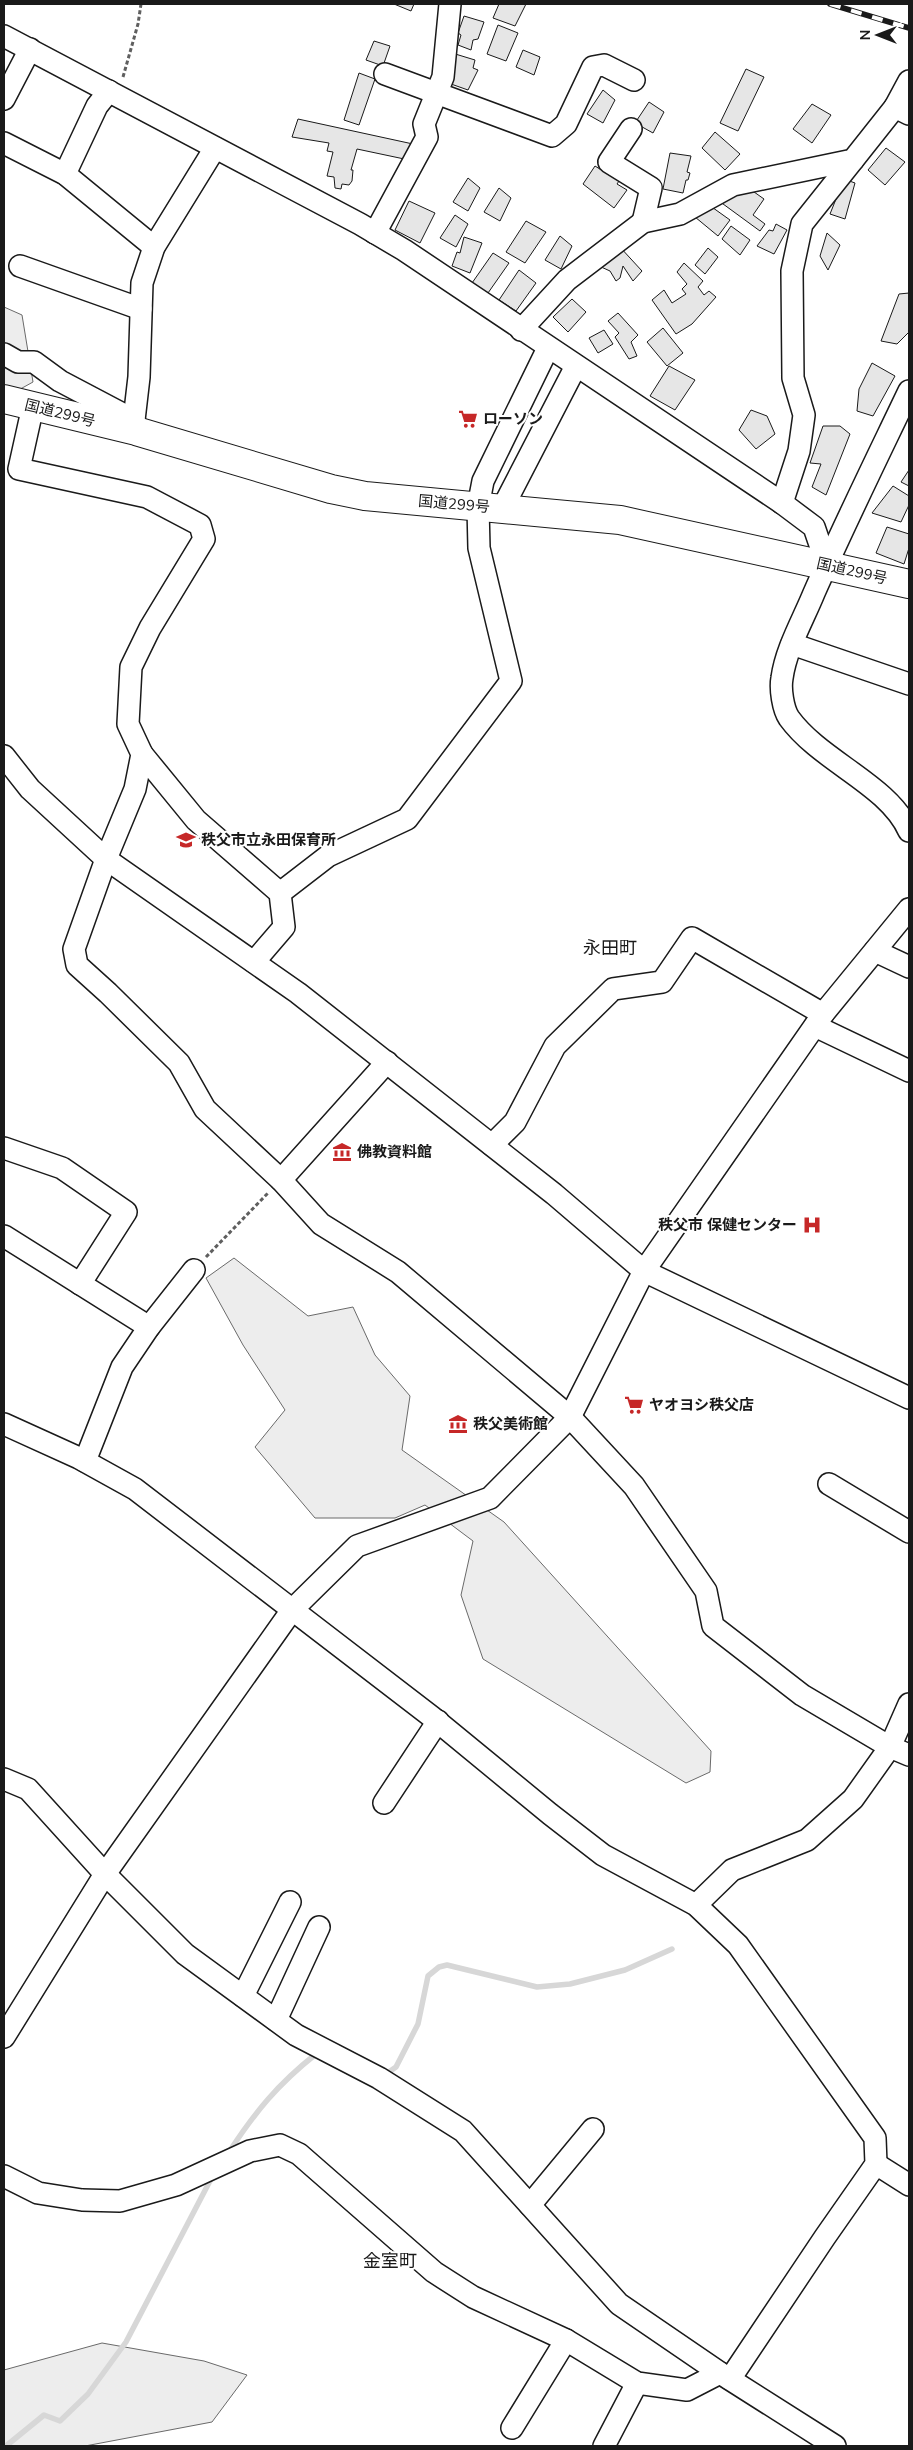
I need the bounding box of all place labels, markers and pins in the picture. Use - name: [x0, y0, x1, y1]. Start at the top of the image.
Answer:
- supermarket icon: ローソン: [457, 408, 479, 430]
- place label: ローソン: [483, 409, 543, 429]
- school or university icon: 秩父市立永田保育所: [175, 829, 197, 851]
- place label: 秩父市立永田保育所: [201, 830, 336, 850]
- museum icon: 佛教資料館: [331, 1141, 353, 1163]
- place label: 佛教資料館: [357, 1142, 432, 1162]
- hospital icon: 秩父市 保健センター: [801, 1214, 823, 1236]
- place label: 秩父市 保健センター: [658, 1215, 797, 1235]
- supermarket icon: ヤオヨシ秩父店: [623, 1394, 645, 1416]
- place label: ヤオヨシ秩父店: [649, 1395, 754, 1415]
- museum icon: 秩父美術館: [447, 1413, 469, 1435]
- place label: 秩父美術館: [473, 1414, 548, 1434]

